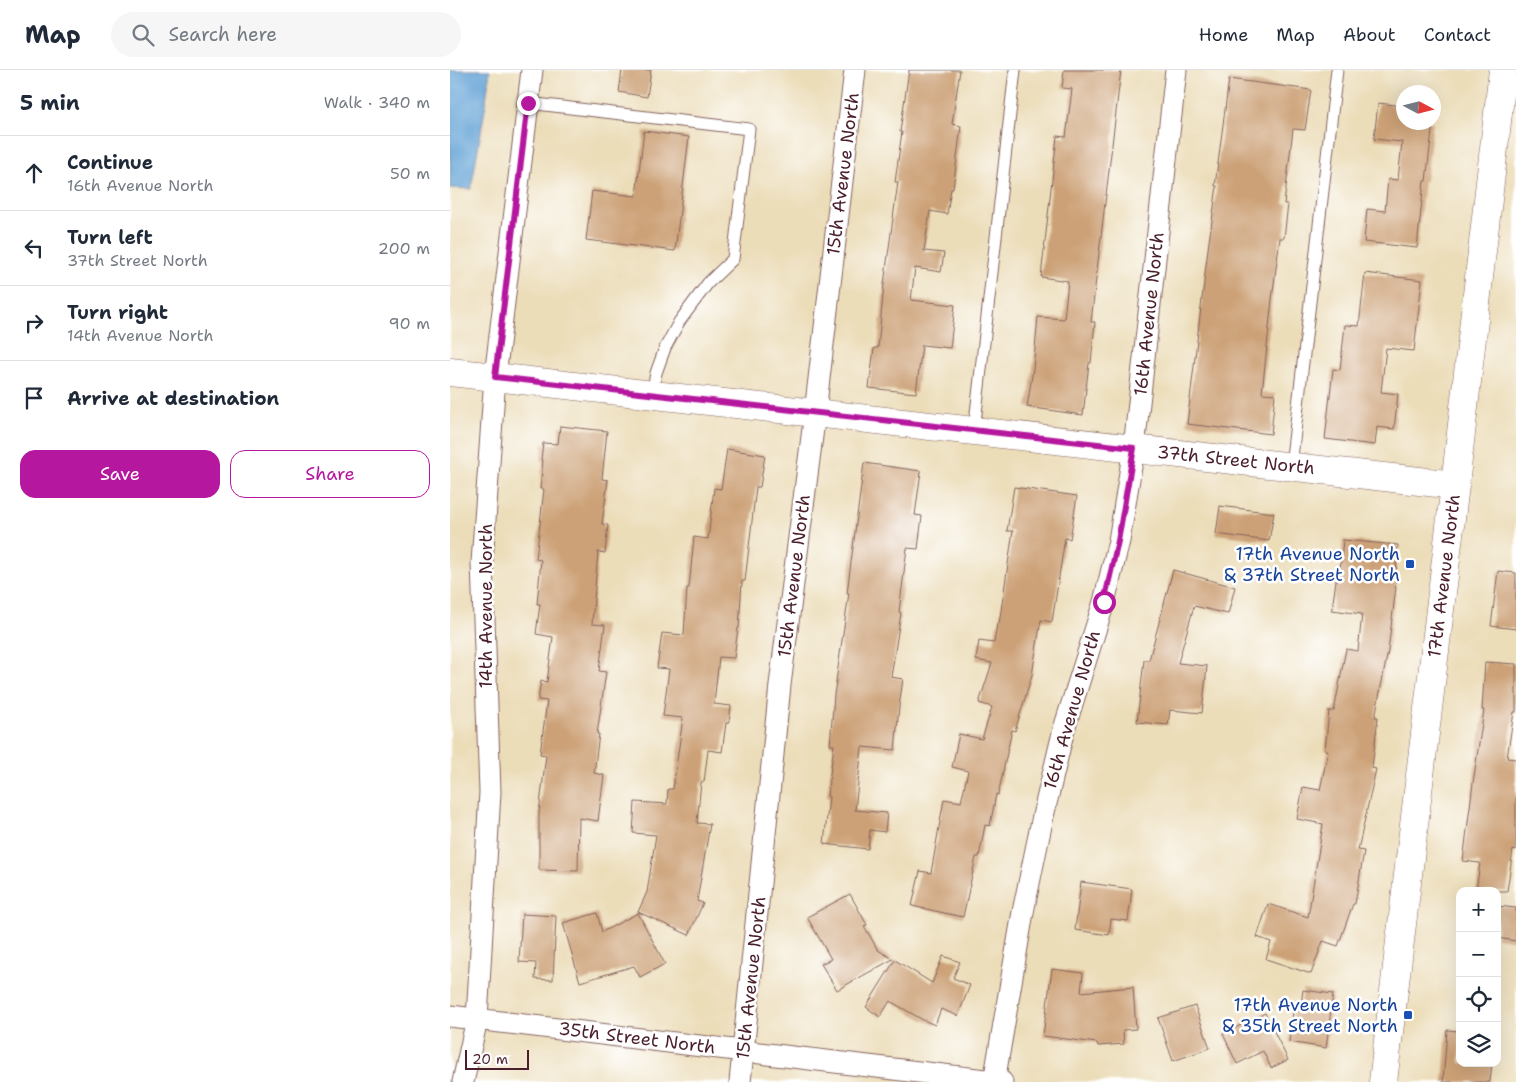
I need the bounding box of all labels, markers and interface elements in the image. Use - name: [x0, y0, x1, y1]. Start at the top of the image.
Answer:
- search box: [111, 12, 461, 57]
- text: Map: [25, 19, 81, 51]
- icon: search: [129, 21, 157, 49]
- text: Search here: [169, 22, 277, 47]
- text: Home: [1199, 23, 1248, 47]
- text: Map: [1276, 23, 1315, 47]
- text: About: [1343, 23, 1396, 47]
- text: Contact: [1424, 23, 1491, 47]
- north arrow: [1396, 85, 1441, 130]
- text: 5 min: [20, 89, 80, 117]
- street label: 15th Avenue North: [821, 91, 865, 257]
- text: Walk · 340 m: [324, 92, 430, 113]
- route end: [517, 92, 540, 115]
- text: Continue: [67, 150, 153, 175]
- icon: ahead: [20, 159, 48, 187]
- text: 50 m: [390, 163, 430, 184]
- text: 16th Avenue North: [67, 175, 213, 196]
- text: Turn left: [67, 225, 153, 250]
- street label: 16th Avenue North: [1128, 231, 1170, 397]
- icon: left: [20, 234, 48, 262]
- text: 200 m: [378, 238, 430, 259]
- text: 37th Street North: [67, 250, 208, 271]
- text: Turn right: [67, 300, 168, 325]
- icon: right: [20, 309, 48, 337]
- text: 90 m: [389, 313, 430, 334]
- text: 14th Avenue North: [67, 325, 213, 346]
- icon: arrive: [20, 384, 48, 412]
- text: Arrive at destination: [67, 386, 279, 411]
- street label: 37th Street North: [1156, 440, 1316, 480]
- button: Save: [20, 450, 220, 498]
- button: Share: [230, 450, 430, 498]
- street label: 15th Avenue North: [772, 493, 816, 659]
- street label: 17th Avenue North: [1422, 493, 1466, 659]
- street label: 14th Avenue North: [474, 524, 498, 688]
- place label: 17th Avenue North & 37th Street North: [1224, 542, 1400, 587]
- marker: 17th Avenue North & 37th Street North: [1404, 558, 1416, 570]
- route start: [1093, 591, 1116, 614]
- street label: 16th Avenue North: [1038, 628, 1106, 792]
- map controls: [1456, 887, 1501, 1067]
- button: +: [1456, 887, 1501, 932]
- street label: 15th Avenue North: [731, 895, 771, 1061]
- button: −: [1456, 932, 1501, 977]
- button: locate: [1456, 977, 1501, 1022]
- place label: 17th Avenue North & 35th Street North: [1223, 993, 1398, 1038]
- marker: 17th Avenue North & 35th Street North: [1402, 1009, 1414, 1021]
- street label: 35th Street North: [557, 1016, 717, 1060]
- button: layers: [1456, 1022, 1501, 1067]
- scale bar: [465, 1047, 529, 1070]
- text: 20 m: [472, 1050, 508, 1068]

